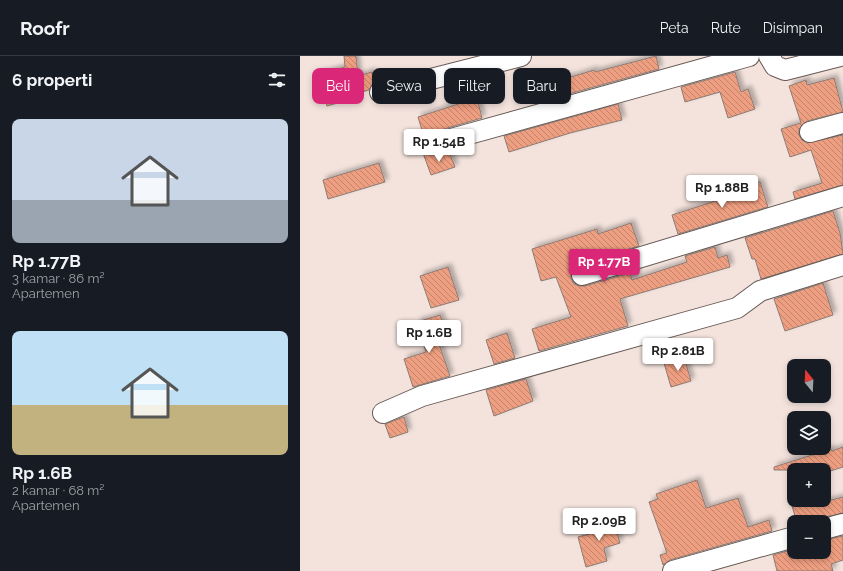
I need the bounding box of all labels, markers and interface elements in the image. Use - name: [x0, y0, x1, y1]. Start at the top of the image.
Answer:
- text: Roofr: [20, 17, 70, 39]
- text: Peta: [660, 20, 689, 36]
- text: Rute: [711, 20, 741, 36]
- text: Disimpan: [763, 20, 823, 36]
- chip: Beli: [312, 68, 364, 104]
- chip: Sewa: [372, 68, 436, 104]
- chip: Filter: [444, 68, 505, 104]
- chip: Baru: [513, 68, 571, 104]
- icon: filters: [266, 69, 288, 91]
- text: 6 properti: [12, 70, 92, 90]
- pin: Rp 1.54B: [398, 129, 480, 163]
- text: Rp 1.54B: [413, 134, 465, 149]
- icon: home: [114, 145, 186, 217]
- pin: Rp 1.88B: [681, 175, 763, 209]
- text: Rp 1.88B: [695, 180, 749, 195]
- pin: Rp 1.77B: [563, 249, 645, 283]
- text: Rp 1.77B: [12, 251, 81, 271]
- text: Rp 1.77B: [578, 254, 630, 269]
- text: 3 kamar · 86 m²: [12, 271, 104, 286]
- text: Apartemen: [12, 286, 80, 301]
- pin: Rp 1.6B: [392, 320, 466, 354]
- text: Rp 1.6B: [406, 325, 452, 340]
- pin: Rp 2.81B: [637, 338, 719, 372]
- text: Rp 2.81B: [651, 343, 705, 358]
- icon: home: [114, 357, 186, 429]
- north arrow: [787, 359, 831, 403]
- map controls: [787, 359, 831, 559]
- button: layers: [787, 411, 831, 455]
- text: Rp 1.6B: [12, 463, 72, 483]
- button: +: [787, 463, 831, 507]
- text: 2 kamar · 68 m²: [12, 483, 104, 498]
- text: Apartemen: [12, 498, 80, 513]
- pin: Rp 2.09B: [558, 508, 640, 542]
- text: Rp 2.09B: [572, 513, 626, 528]
- button: −: [787, 515, 831, 559]

